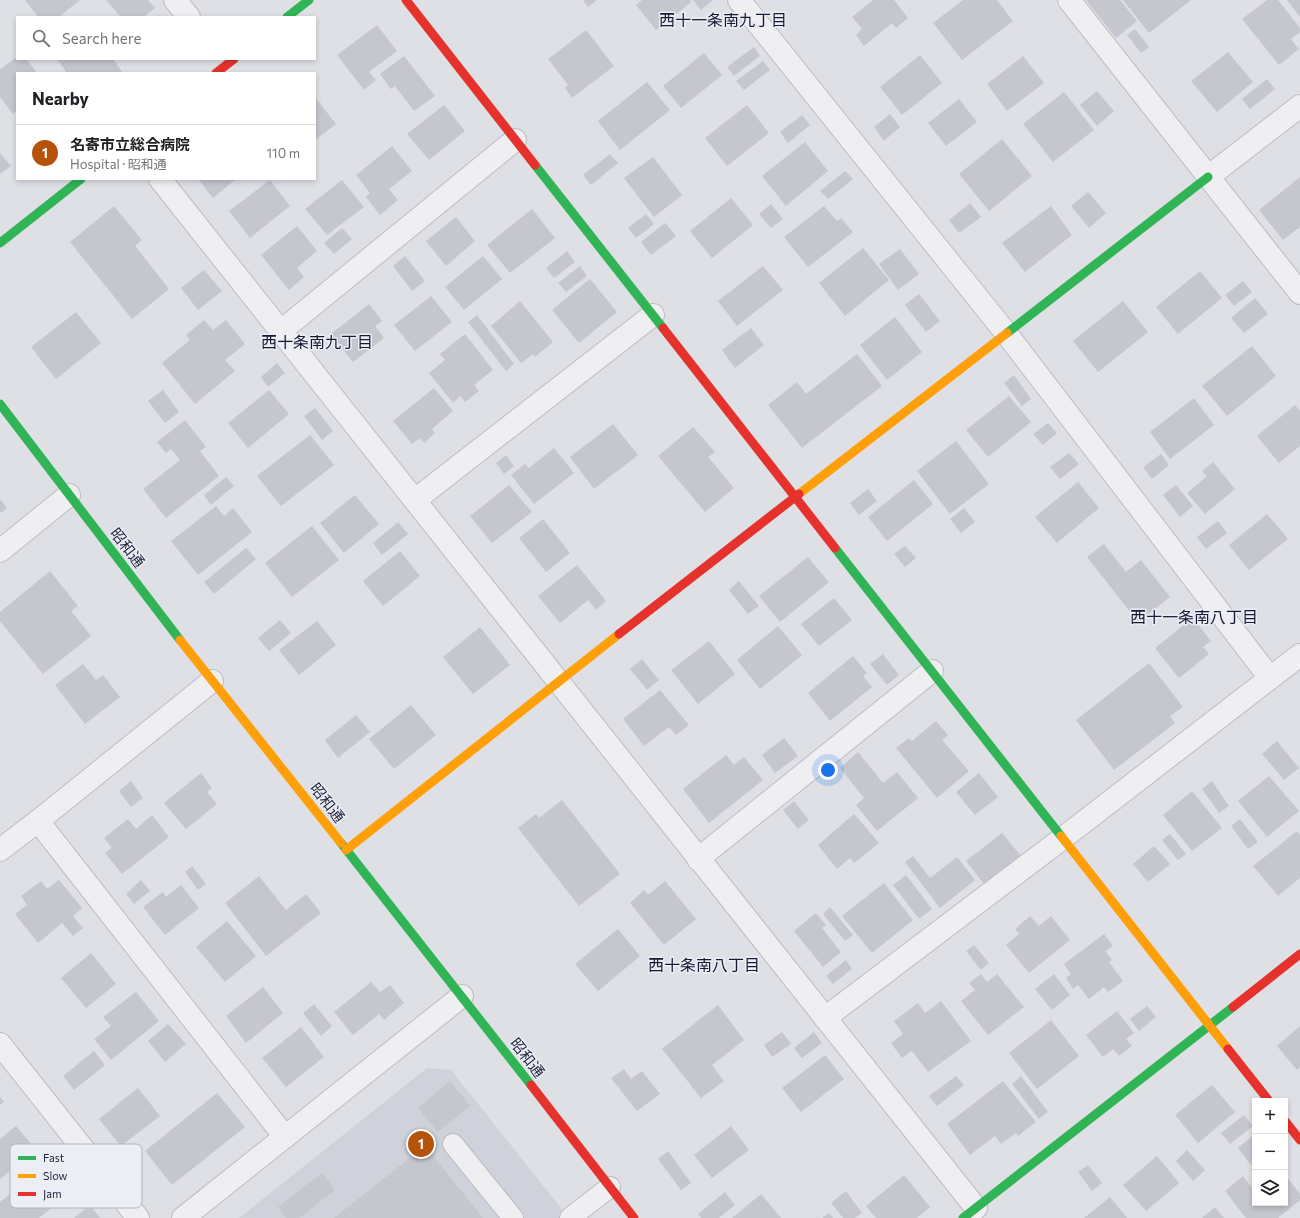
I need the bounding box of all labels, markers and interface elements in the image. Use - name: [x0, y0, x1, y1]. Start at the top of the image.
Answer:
- district label: 西十一条南九丁目: [659, 10, 787, 29]
- search box: [16, 16, 316, 60]
- icon: search: [30, 27, 52, 49]
- text: Search here: [62, 29, 141, 47]
- text: Nearby: [32, 88, 89, 109]
- text: 名寄市立総合病院: [70, 135, 190, 153]
- text: 1: [42, 145, 48, 161]
- text: 110 m: [267, 145, 300, 161]
- text: Hospital · 昭和通: [70, 156, 167, 172]
- district label: 西十条南九丁目: [261, 332, 373, 351]
- street label: 昭和通: [107, 524, 149, 571]
- district label: 西十一条南八丁目: [1130, 607, 1258, 626]
- your location: [818, 760, 838, 780]
- street label: 昭和通: [307, 779, 349, 826]
- district label: 西十条南八丁目: [648, 955, 760, 974]
- street label: 昭和通: [507, 1034, 549, 1081]
- map controls: [1252, 1098, 1288, 1206]
- button: +: [1252, 1098, 1288, 1134]
- pin: 1: [408, 1129, 434, 1159]
- button: −: [1252, 1134, 1288, 1170]
- legend: [10, 1144, 142, 1208]
- text: Fast: [43, 1151, 65, 1164]
- text: Slow: [43, 1169, 68, 1182]
- button: layers: [1252, 1170, 1288, 1206]
- text: Jam: [43, 1187, 62, 1201]

